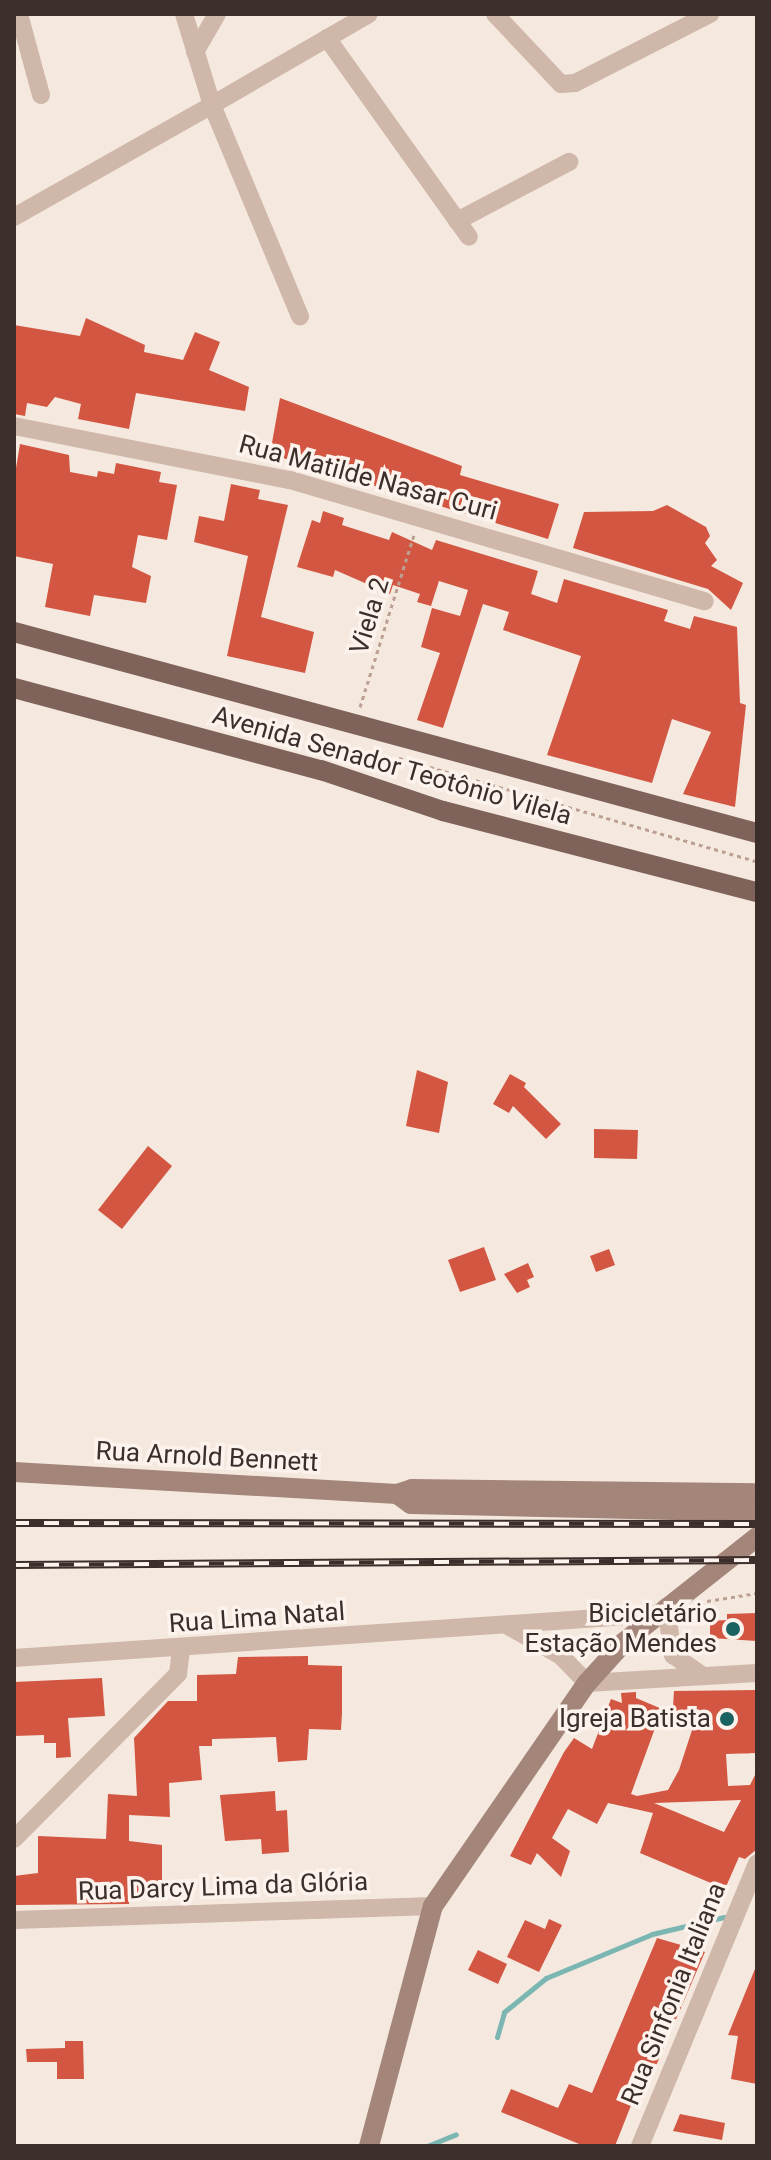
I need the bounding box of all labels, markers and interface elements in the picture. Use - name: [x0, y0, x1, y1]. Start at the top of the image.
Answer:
- street label: Rua Matilde Nasar Curi: [236, 429, 500, 527]
- street label: Viela 2: [344, 574, 396, 658]
- street label: Avenida Senador Teotônio Vilela: [209, 700, 575, 832]
- street label: Rua Arnold Bennett: [95, 1436, 319, 1478]
- street label: Rua Lima Natal: [168, 1596, 346, 1640]
- place label: Bicicletário Estação Mendes: [524, 1598, 717, 1660]
- marker: Bicicletário Estação Mendes: [724, 1620, 742, 1638]
- place label: Igreja Batista: [559, 1703, 711, 1735]
- marker: Igreja Batista: [718, 1710, 736, 1728]
- street label: Rua Darcy Lima da Glória: [77, 1866, 369, 1908]
- street label: Rua Sinfonia Italiana: [615, 1878, 733, 2110]

